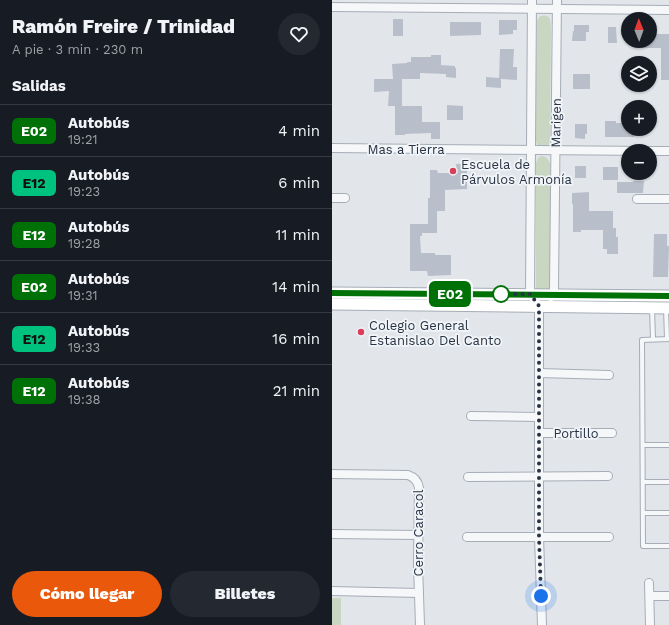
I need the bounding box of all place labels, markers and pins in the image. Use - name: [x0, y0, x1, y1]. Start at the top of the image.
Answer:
- place label: Escuela de Párvulos Armonía: [461, 157, 572, 187]
- marker: Escuela de Párvulos Armonía: [448, 166, 458, 176]
- unlabelled marker: [492, 285, 510, 303]
- place label: Colegio General Estanislao Del Canto: [369, 318, 501, 348]
- marker: Colegio General Estanislao Del Canto: [356, 327, 366, 337]

